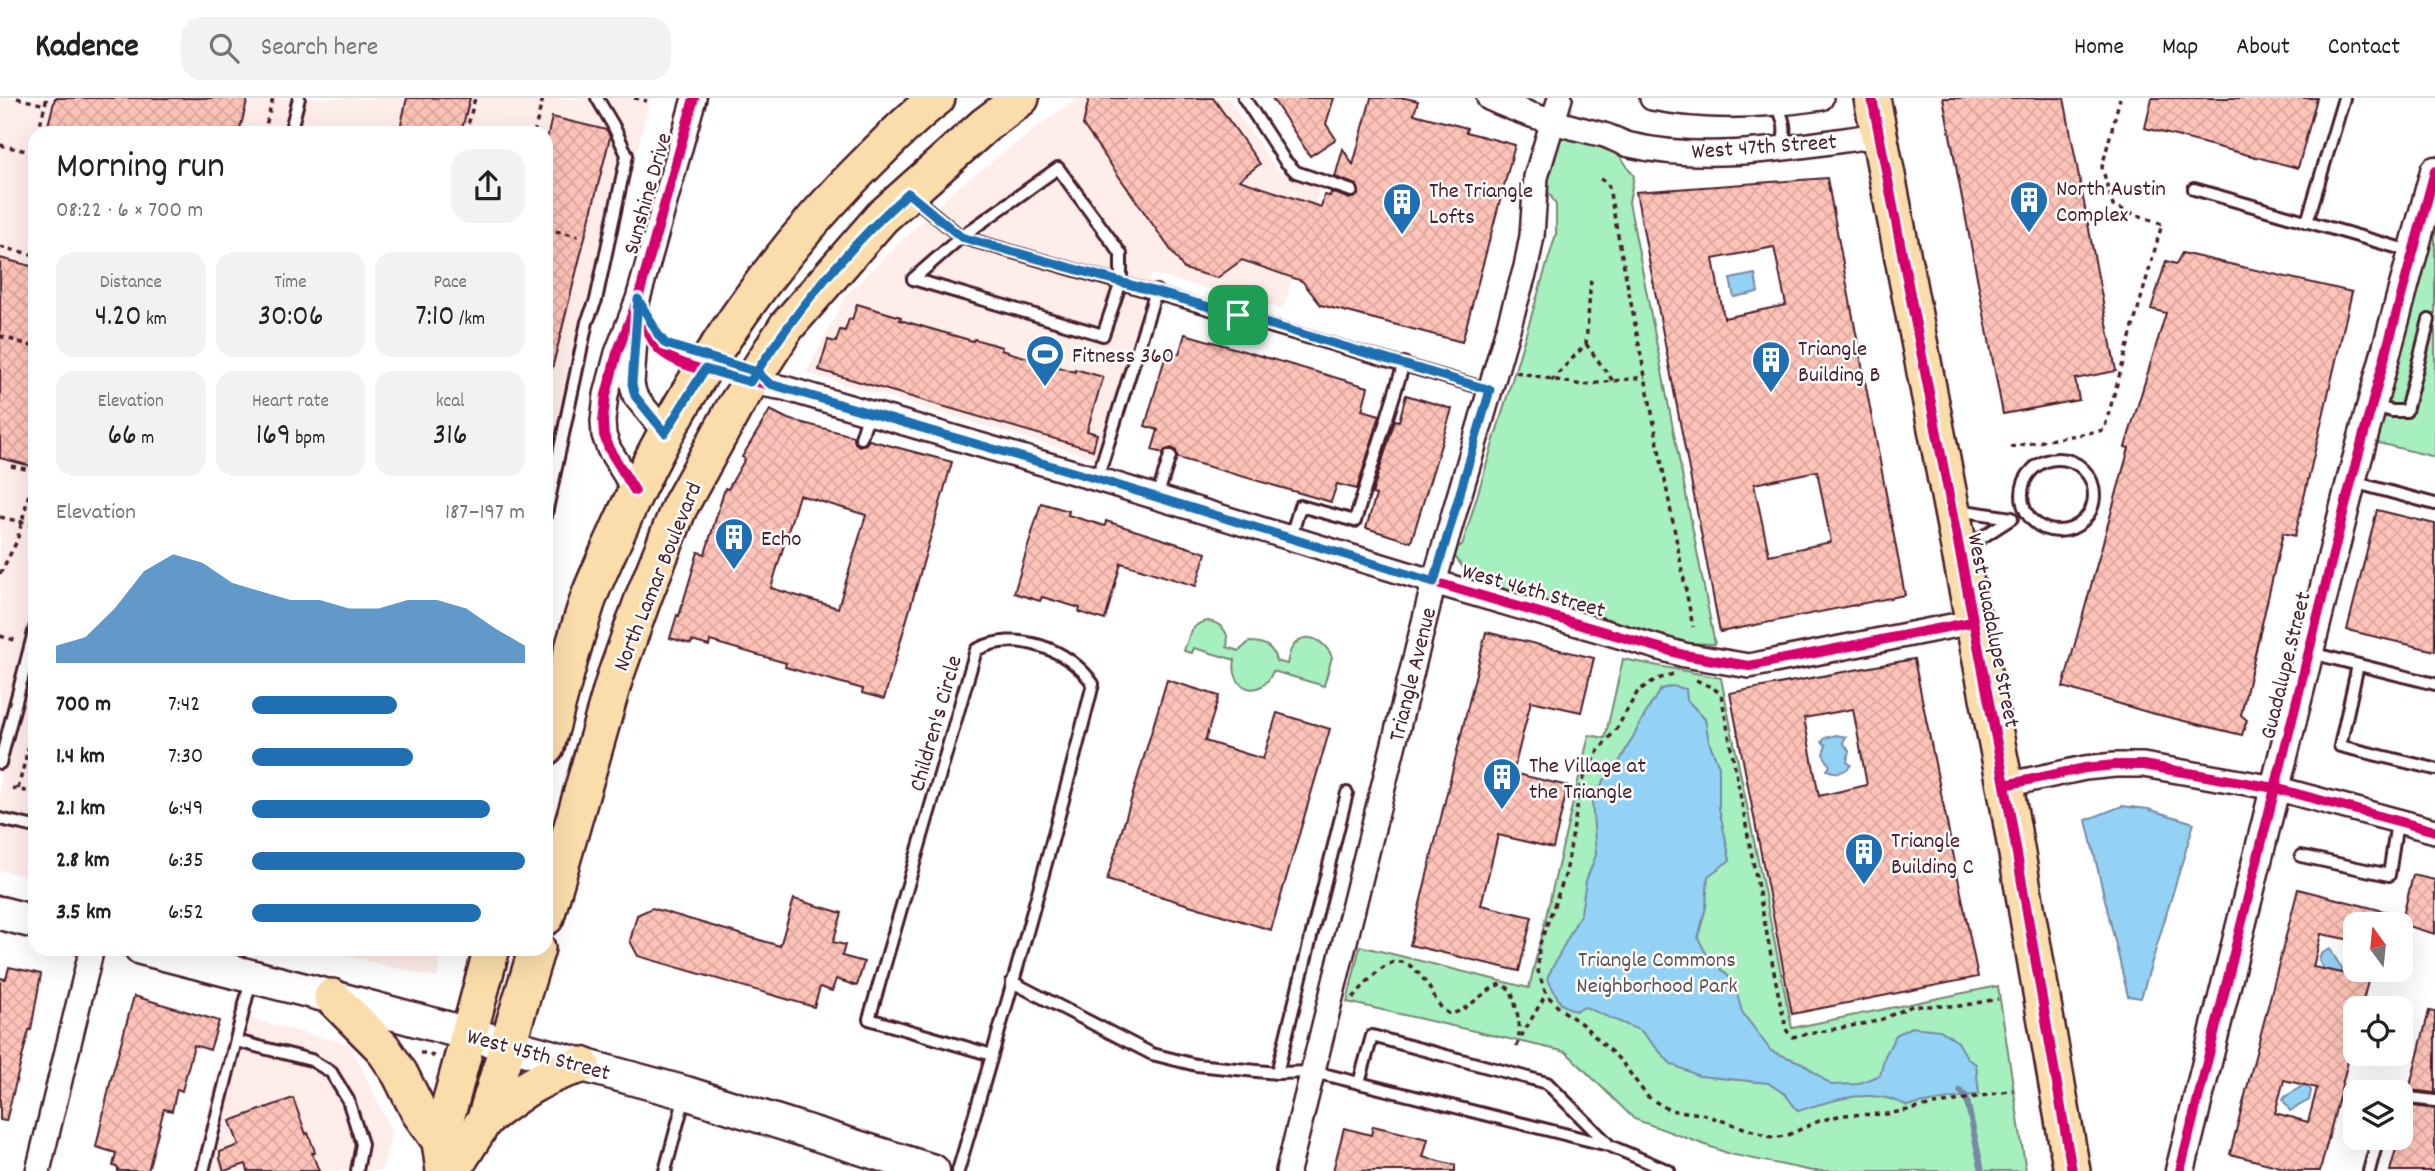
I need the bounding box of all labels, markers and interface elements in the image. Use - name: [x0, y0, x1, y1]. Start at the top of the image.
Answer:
- search box: [181, 17, 671, 80]
- text: Kadence: [35, 25, 139, 72]
- icon: search: [205, 29, 243, 67]
- text: Search here: [261, 30, 378, 67]
- text: Home: [2074, 31, 2124, 65]
- text: Map: [2162, 31, 2198, 65]
- text: About: [2236, 31, 2290, 65]
- text: Contact: [2328, 31, 2400, 65]
- street label: West 47th Street: [1691, 127, 1838, 170]
- street label: Sunshine Drive: [616, 129, 683, 259]
- text: Morning run: [56, 141, 225, 196]
- button: share: [451, 149, 525, 223]
- place label: North Austin Complex: [2056, 174, 2166, 233]
- place label: The Triangle Lofts: [1429, 176, 1533, 235]
- building icon: North Austin Complex: [2008, 179, 2050, 234]
- building icon: The Triangle Lofts: [1381, 181, 1423, 236]
- text: 08:22 · 6 × 700 m: [56, 195, 203, 228]
- text: Distance: [100, 270, 162, 297]
- text: Time: [274, 270, 307, 297]
- text: Pace: [433, 270, 467, 297]
- pin: [1208, 285, 1268, 345]
- icon: arrive: [1219, 296, 1257, 334]
- text: 4.20: [95, 297, 142, 340]
- text: 30:06: [258, 297, 323, 340]
- text: 7:10: [415, 297, 455, 340]
- text: km: [142, 307, 167, 334]
- text: /km: [455, 307, 485, 334]
- sports icon: Fitness 360: [1024, 333, 1066, 388]
- place label: Triangle Building B: [1798, 334, 1880, 393]
- building icon: Triangle Building B: [1750, 339, 1792, 394]
- place label: Fitness 360: [1072, 341, 1174, 374]
- text: Elevation: [98, 389, 164, 416]
- text: Heart rate: [252, 389, 329, 416]
- text: kcal: [436, 389, 465, 416]
- text: 66: [107, 416, 137, 459]
- text: 169: [256, 416, 291, 459]
- text: 316: [433, 416, 467, 459]
- text: m: [137, 426, 154, 453]
- text: bpm: [291, 426, 325, 453]
- street label: North Lamar Boulevard: [606, 478, 712, 677]
- text: Elevation: [56, 497, 136, 530]
- text: 187–197 m: [445, 497, 525, 530]
- building icon: Echo: [713, 516, 755, 571]
- place label: Echo: [761, 524, 801, 557]
- street label: West Guadalupe Street: [1956, 530, 2027, 731]
- street label: West 46th Street: [1457, 556, 1609, 629]
- street label: Guadalupe Street: [2253, 589, 2322, 743]
- street label: Triangle Avenue: [1382, 604, 1447, 745]
- street label: Children's Circle: [902, 652, 973, 796]
- text: 700 m: [56, 689, 111, 722]
- text: 7:42: [168, 689, 200, 722]
- text: 1.4 km: [56, 741, 105, 774]
- text: 7:30: [168, 741, 203, 774]
- place label: The Village at the Triangle: [1529, 751, 1646, 810]
- building icon: The Village at the Triangle: [1481, 756, 1523, 811]
- text: 2.1 km: [56, 793, 105, 826]
- text: 6:49: [168, 793, 203, 826]
- place label: Triangle Building C: [1891, 826, 1974, 885]
- building icon: Triangle Building C: [1843, 831, 1885, 886]
- text: 2.8 km: [56, 845, 110, 878]
- text: 6:35: [168, 845, 204, 878]
- text: 3.5 km: [56, 897, 111, 930]
- text: 6:52: [168, 897, 204, 930]
- north arrow: [2343, 912, 2413, 982]
- map controls: [2343, 912, 2413, 1150]
- park label: Triangle Commons Neighborhood Park: [1576, 945, 1738, 1004]
- button: locate: [2343, 996, 2413, 1066]
- street label: West 45th Street: [463, 1021, 613, 1091]
- button: layers: [2343, 1080, 2413, 1150]

